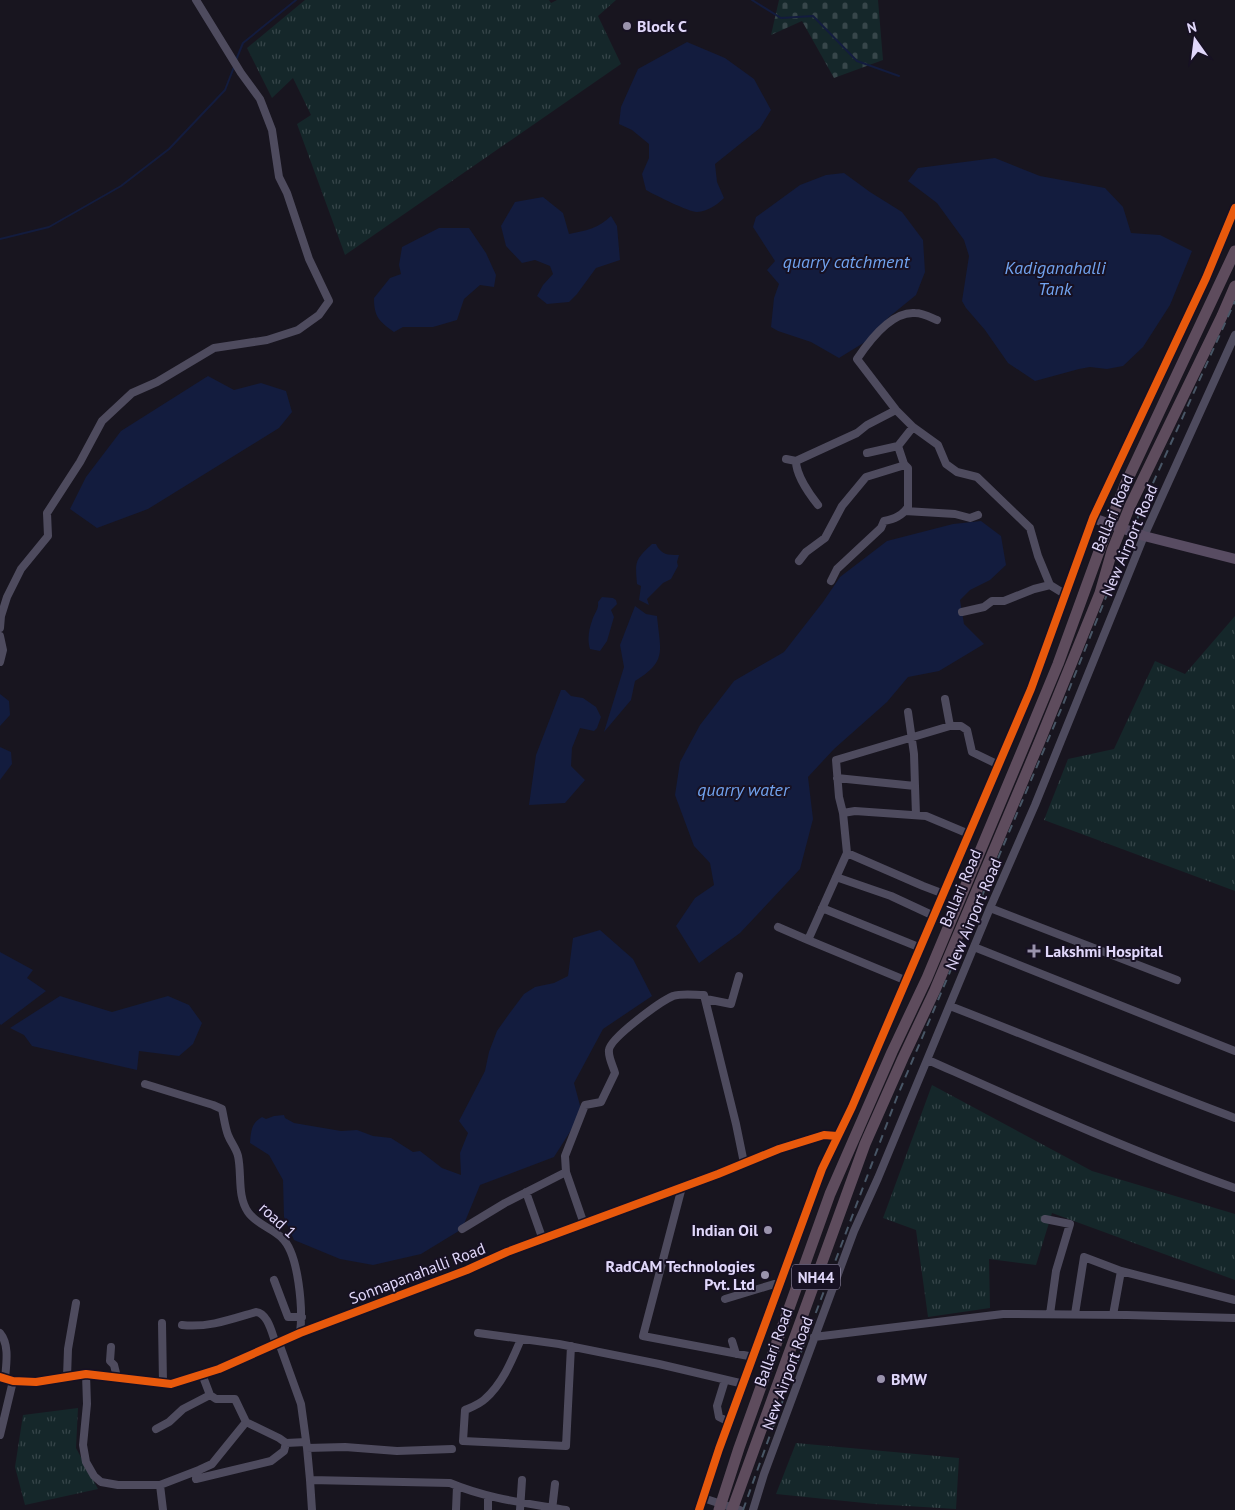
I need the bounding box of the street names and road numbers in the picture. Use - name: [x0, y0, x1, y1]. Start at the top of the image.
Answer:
- street label: Ballari Road: [1087, 471, 1137, 555]
- street label: New Airport Road: [1096, 481, 1162, 599]
- street label: Ballari Road: [935, 846, 985, 930]
- street label: New Airport Road: [940, 855, 1006, 973]
- street label: road 1: [255, 1198, 301, 1242]
- street label: Sonnapanahalli Road: [346, 1238, 488, 1308]
- road number: NH44: [792, 1264, 840, 1290]
- street label: Ballari Road: [750, 1305, 796, 1389]
- street label: New Airport Road: [757, 1313, 817, 1433]

